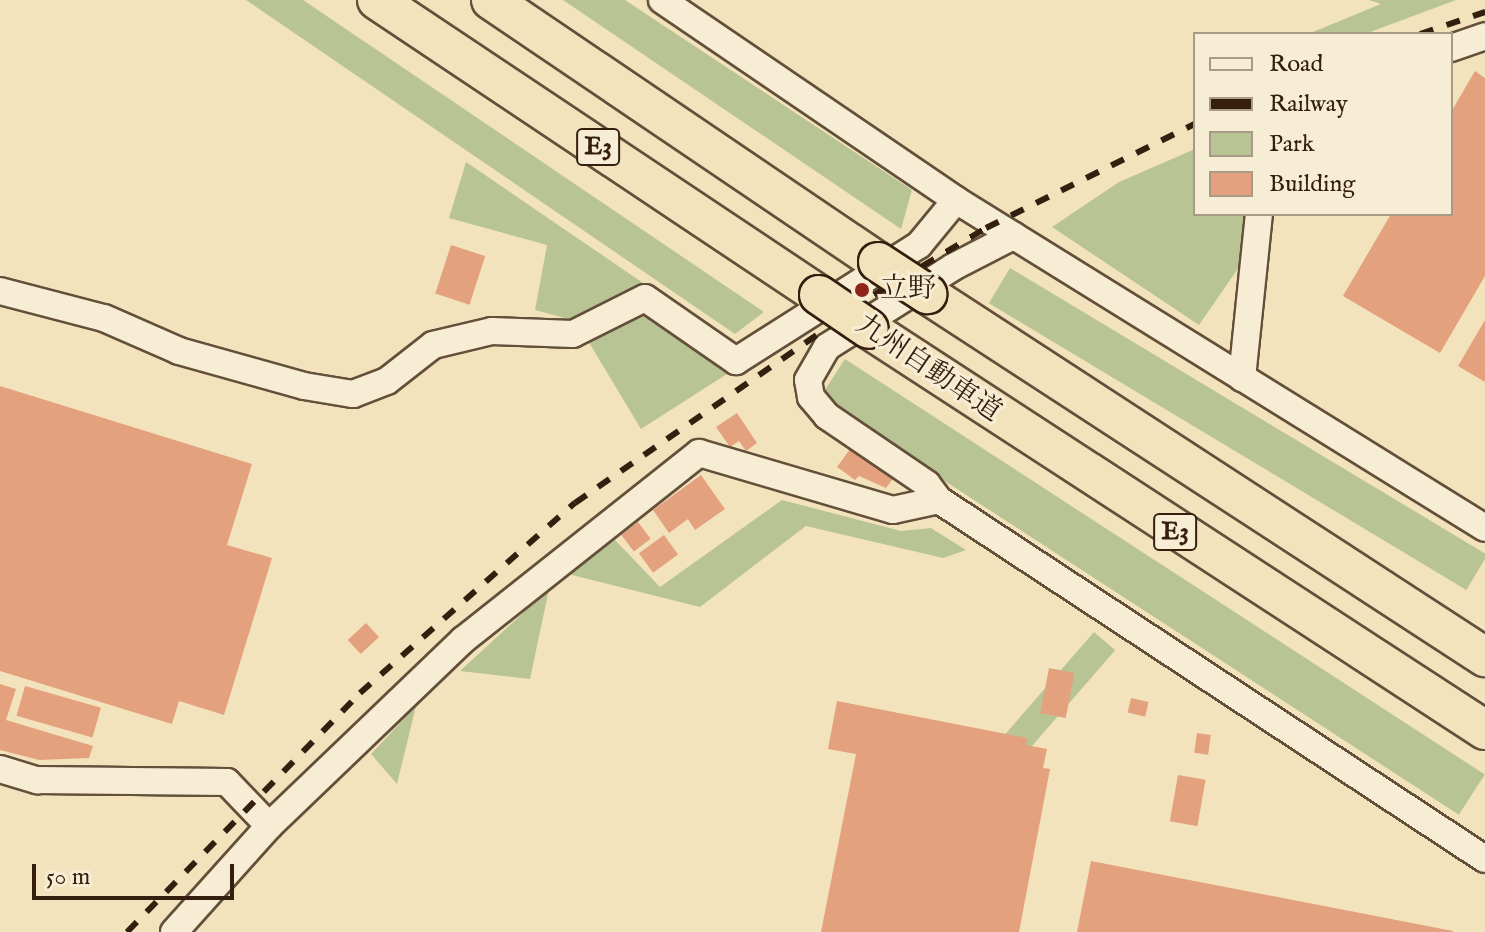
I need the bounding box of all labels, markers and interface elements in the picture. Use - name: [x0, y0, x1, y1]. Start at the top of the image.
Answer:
- legend: [1193, 32, 1453, 216]
- text: Road: [1269, 49, 1323, 80]
- text: Railway: [1269, 89, 1348, 120]
- road number: E3: [576, 125, 620, 169]
- text: Park: [1269, 129, 1315, 160]
- text: Building: [1269, 169, 1355, 200]
- place label: 立野: [880, 273, 936, 307]
- marker: 立野: [851, 279, 873, 301]
- street label: 九州自動車道: [849, 308, 1007, 430]
- road number: E3: [1153, 510, 1197, 554]
- scale bar: [36, 848, 238, 898]
- text: 50 m: [46, 862, 90, 893]

